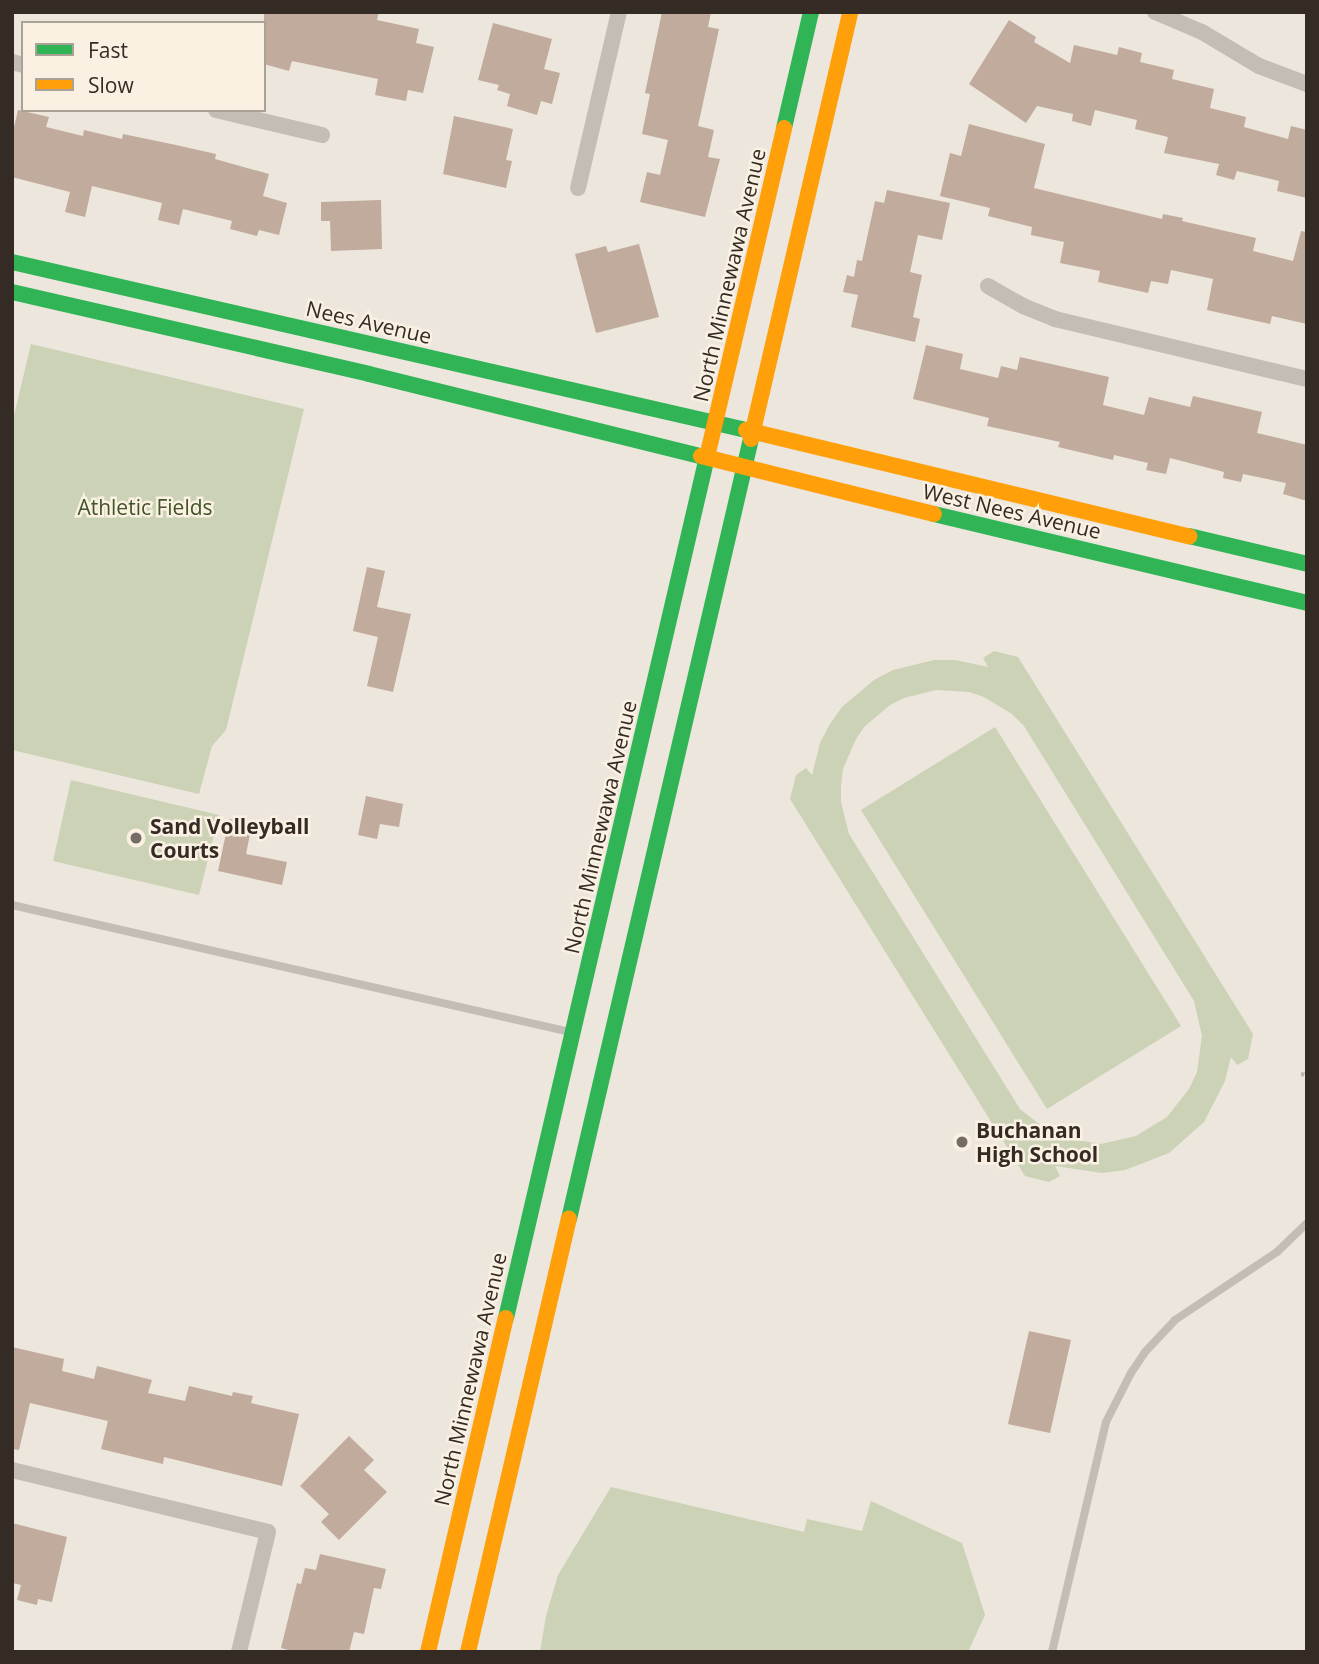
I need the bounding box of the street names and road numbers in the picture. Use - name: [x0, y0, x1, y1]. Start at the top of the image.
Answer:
- street label: North Minnewawa Avenue: [688, 146, 770, 404]
- street label: Nees Avenue: [304, 295, 434, 349]
- street label: West Nees Avenue: [920, 478, 1104, 544]
- street label: North Minnewawa Avenue: [559, 698, 641, 956]
- street label: North Minnewawa Avenue: [429, 1250, 511, 1508]

